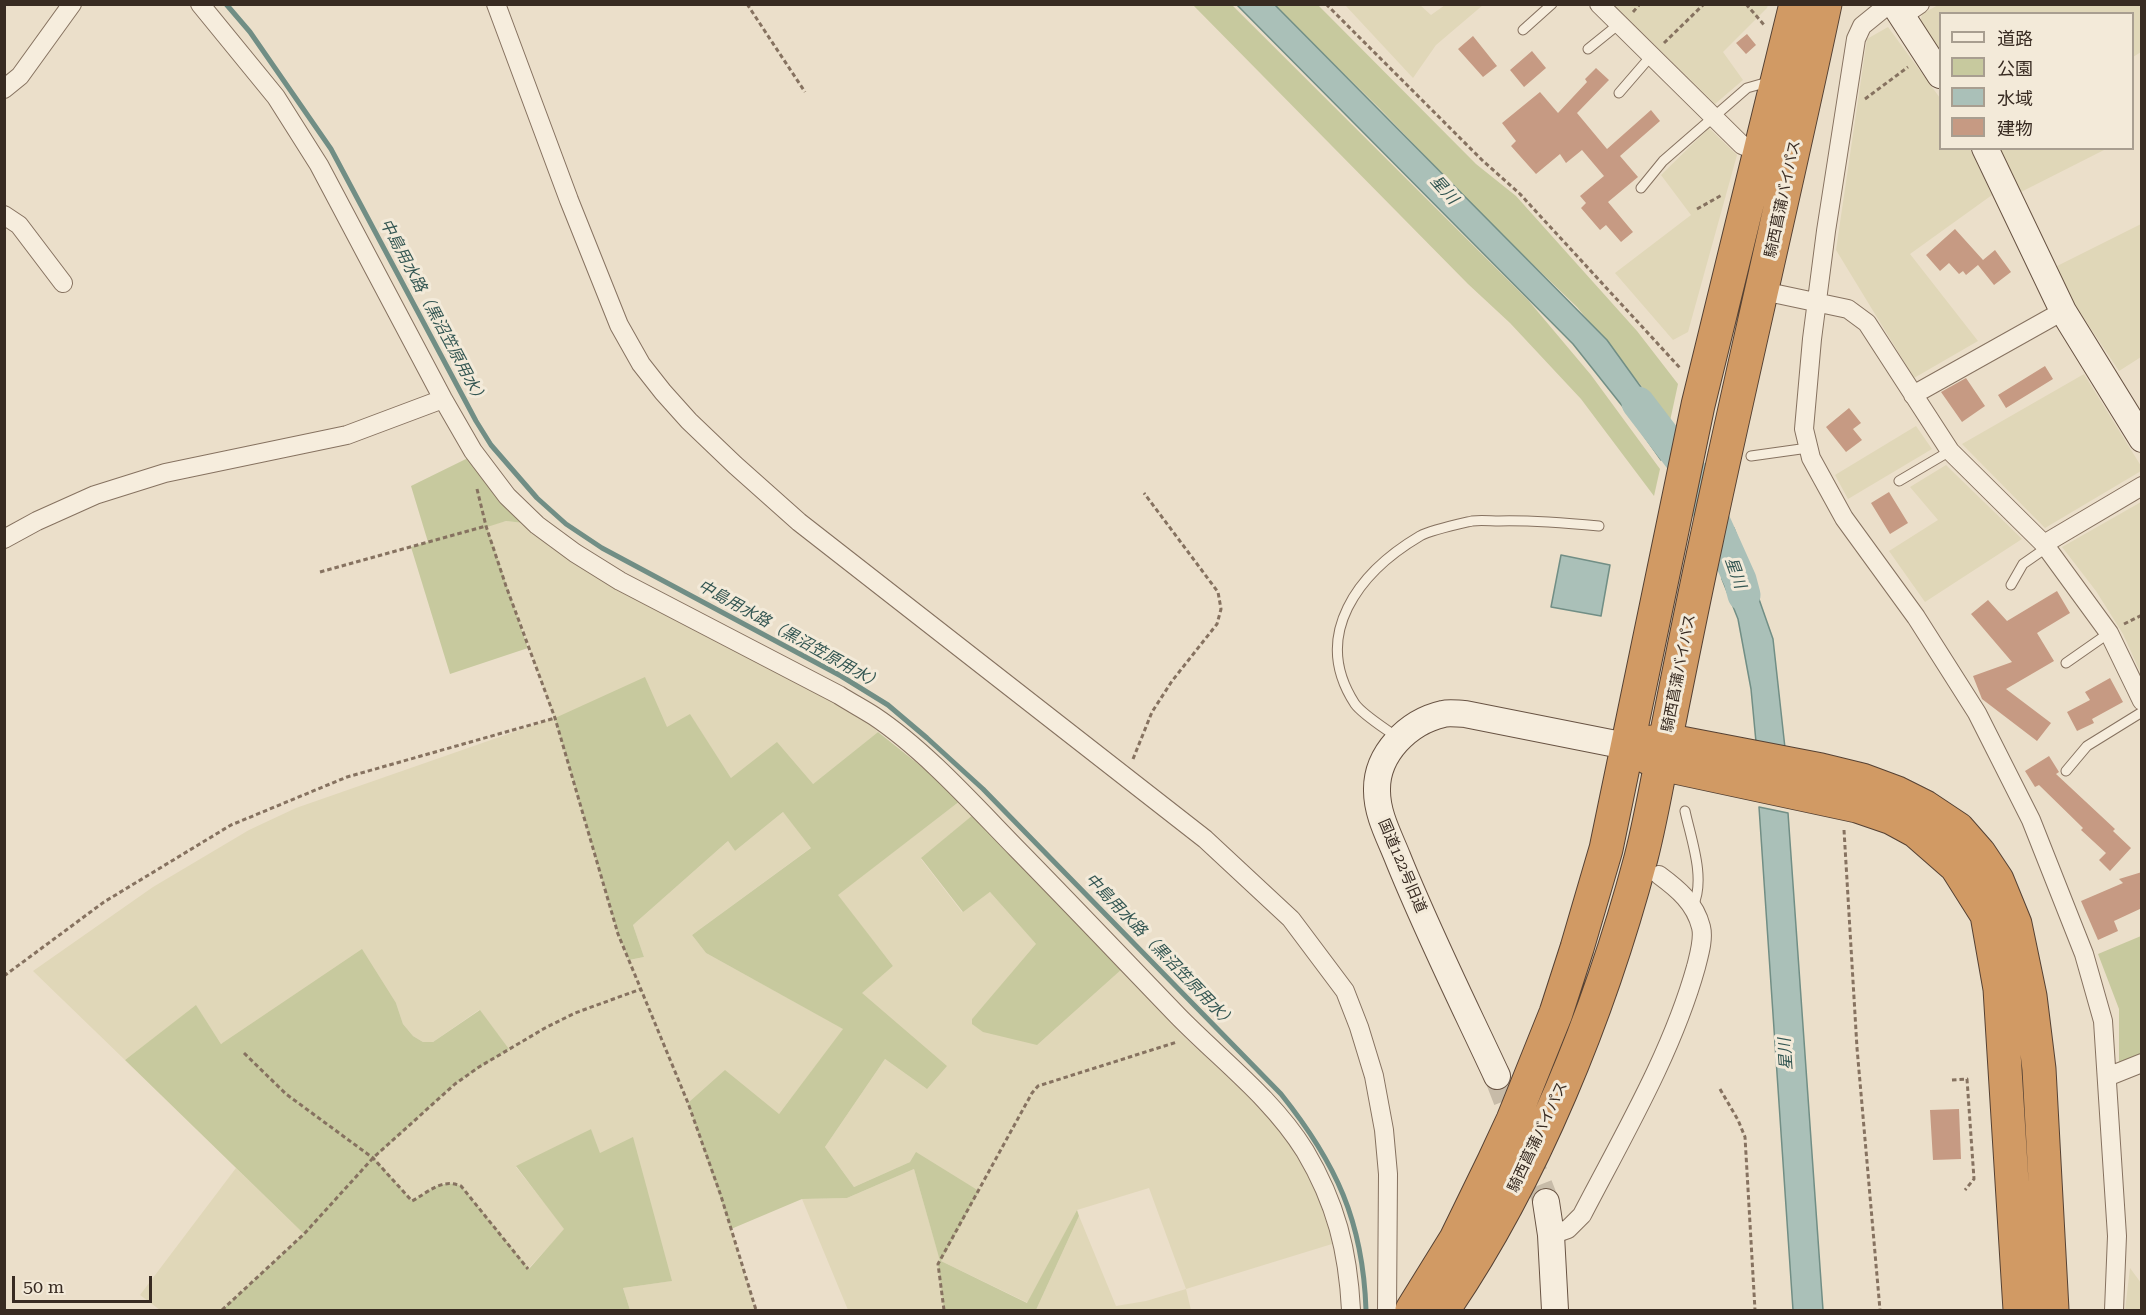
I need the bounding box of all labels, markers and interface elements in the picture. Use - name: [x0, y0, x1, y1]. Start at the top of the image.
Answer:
- legend: [1939, 12, 2134, 150]
- text: 道路: [1997, 28, 2033, 49]
- text: 公園: [1997, 58, 2033, 79]
- text: 水域: [1997, 88, 2033, 109]
- text: 建物: [1997, 118, 2033, 139]
- street label: 騎西菖蒲バイパス: [1762, 138, 1804, 260]
- water label: 星川: [1426, 172, 1462, 208]
- water label: 中島用水路（黒沼笠原用水）: [376, 216, 490, 408]
- water label: 星川: [1721, 555, 1749, 591]
- water label: 中島用水路（黒沼笠原用水）: [694, 576, 886, 694]
- street label: 騎西菖蒲バイパス: [1659, 612, 1699, 734]
- street label: 国道122号旧道: [1374, 816, 1430, 916]
- water label: 中島用水路（黒沼笠原用水）: [1081, 870, 1239, 1032]
- water label: 星川: [1775, 1037, 1797, 1071]
- street label: 騎西菖蒲バイパス: [1504, 1079, 1572, 1195]
- scale bar: [15, 1264, 154, 1302]
- text: 50 m: [23, 1276, 64, 1297]

